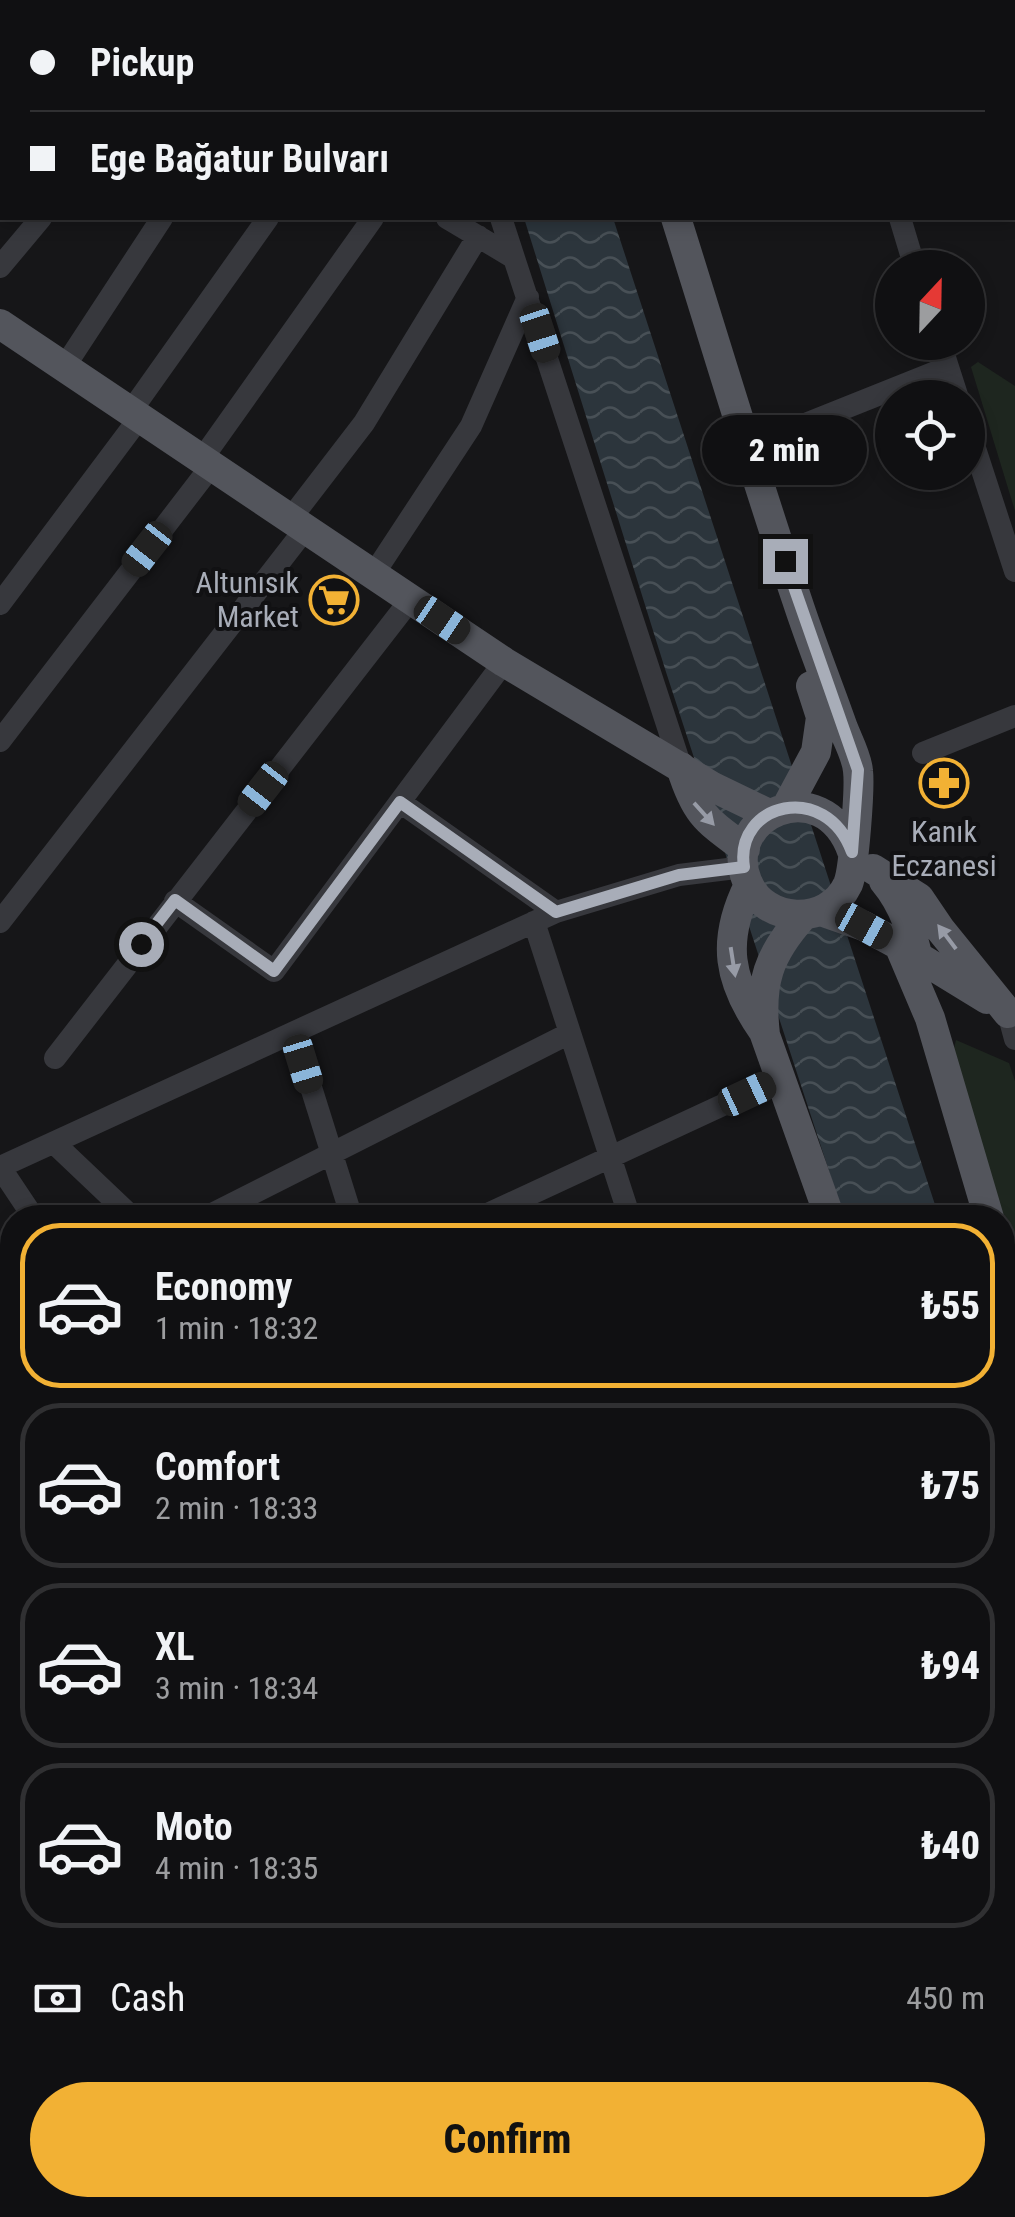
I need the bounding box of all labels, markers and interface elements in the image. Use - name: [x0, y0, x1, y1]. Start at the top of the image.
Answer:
- text: Pickup: [90, 41, 194, 85]
- text: Ege Bağatur Bulvarı: [90, 137, 389, 181]
- north arrow: [875, 250, 985, 360]
- map controls: [875, 250, 985, 490]
- car: [516, 300, 564, 366]
- button: locate: [875, 380, 985, 490]
- callout: 2 min: [702, 416, 868, 486]
- text: 2 min: [749, 431, 820, 469]
- car: [117, 516, 177, 582]
- route end: [763, 539, 808, 584]
- place label: Altunısık Market: [196, 565, 299, 634]
- supermarket icon: Altunısık Market: [308, 574, 360, 626]
- car: [409, 591, 475, 649]
- car: [233, 756, 293, 822]
- pharmacy icon: Kanık Eczanesi: [918, 757, 970, 809]
- one-way arrow: [693, 802, 716, 826]
- place label: Kanık Eczanesi: [891, 814, 997, 883]
- car: [830, 898, 898, 954]
- route start: [119, 922, 164, 967]
- one-way arrow: [937, 924, 957, 950]
- one-way arrow: [726, 946, 741, 978]
- car: [280, 1031, 326, 1097]
- car: [713, 1068, 781, 1120]
- icon: car: [35, 1261, 125, 1351]
- text: Economy: [155, 1265, 292, 1309]
- text: ₺55: [921, 1284, 980, 1328]
- text: 1 min · 18:32: [155, 1309, 318, 1347]
- icon: car: [35, 1441, 125, 1531]
- text: Comfort: [155, 1445, 280, 1489]
- text: ₺75: [921, 1464, 980, 1508]
- text: 2 min · 18:33: [155, 1489, 318, 1527]
- icon: car: [35, 1621, 125, 1711]
- text: XL: [155, 1625, 194, 1669]
- text: ₺94: [921, 1644, 980, 1688]
- text: 3 min · 18:34: [155, 1669, 318, 1707]
- icon: car: [35, 1801, 125, 1891]
- text: Moto: [155, 1805, 233, 1849]
- text: ₺40: [921, 1824, 980, 1868]
- text: 4 min · 18:35: [155, 1849, 318, 1887]
- icon: cash: [30, 1971, 85, 2026]
- text: Cash: [110, 1976, 185, 2020]
- text: 450 m: [906, 1979, 985, 2017]
- button: Confirm: [30, 2082, 985, 2197]

